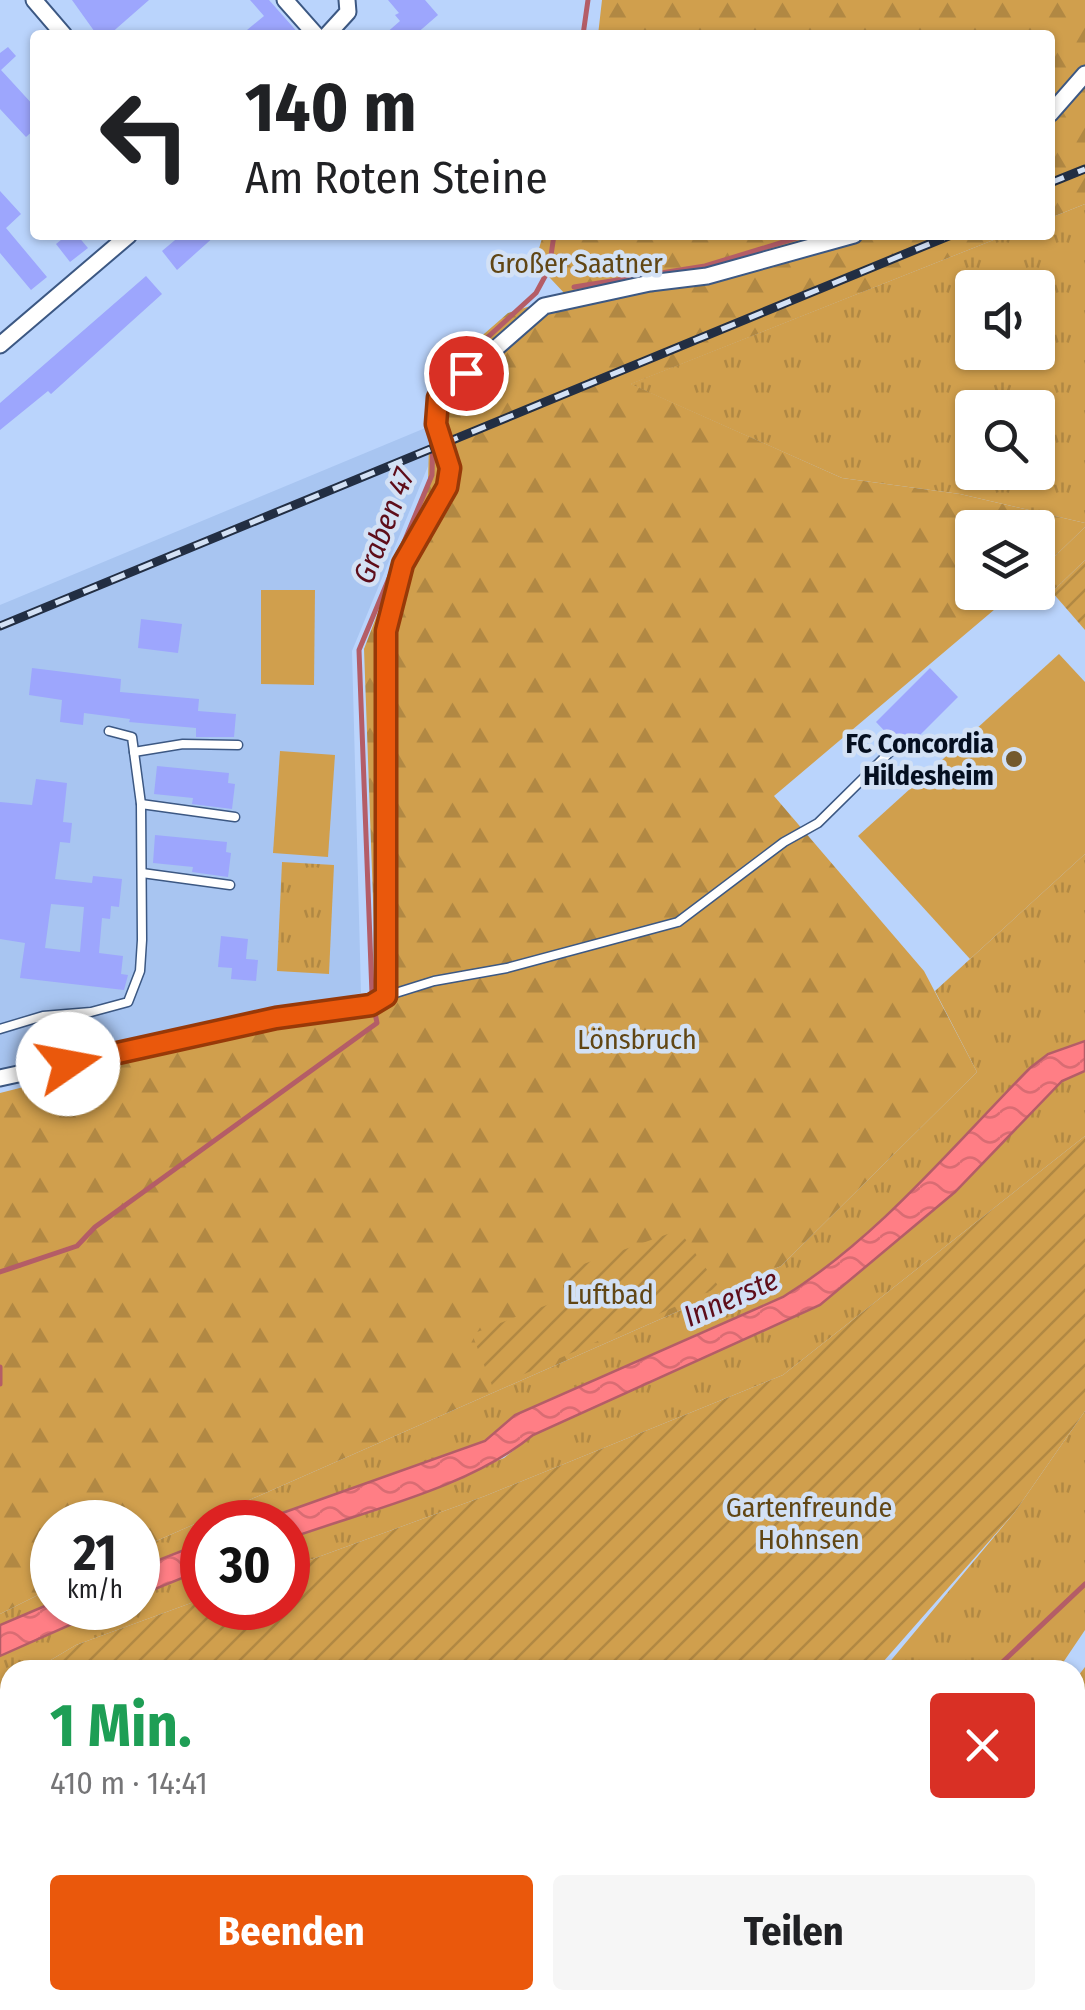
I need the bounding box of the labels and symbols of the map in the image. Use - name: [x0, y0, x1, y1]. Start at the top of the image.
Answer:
- park label: Großer Saatner: [489, 247, 663, 280]
- pin: [424, 331, 509, 416]
- water label: Graben 47: [346, 462, 423, 589]
- place label: FC Concordia Hildesheim: [845, 727, 994, 792]
- marker: FC Concordia Hildesheim: [1003, 748, 1025, 770]
- position arrow: [16, 1012, 120, 1116]
- park label: Lönsbruch: [577, 1023, 697, 1056]
- water label: Innerste: [678, 1261, 784, 1335]
- park label: Luftbad: [566, 1278, 654, 1311]
- park label: Gartenfreunde Hohnsen: [726, 1491, 892, 1556]
- speed limit sign: 30: [180, 1500, 310, 1630]

